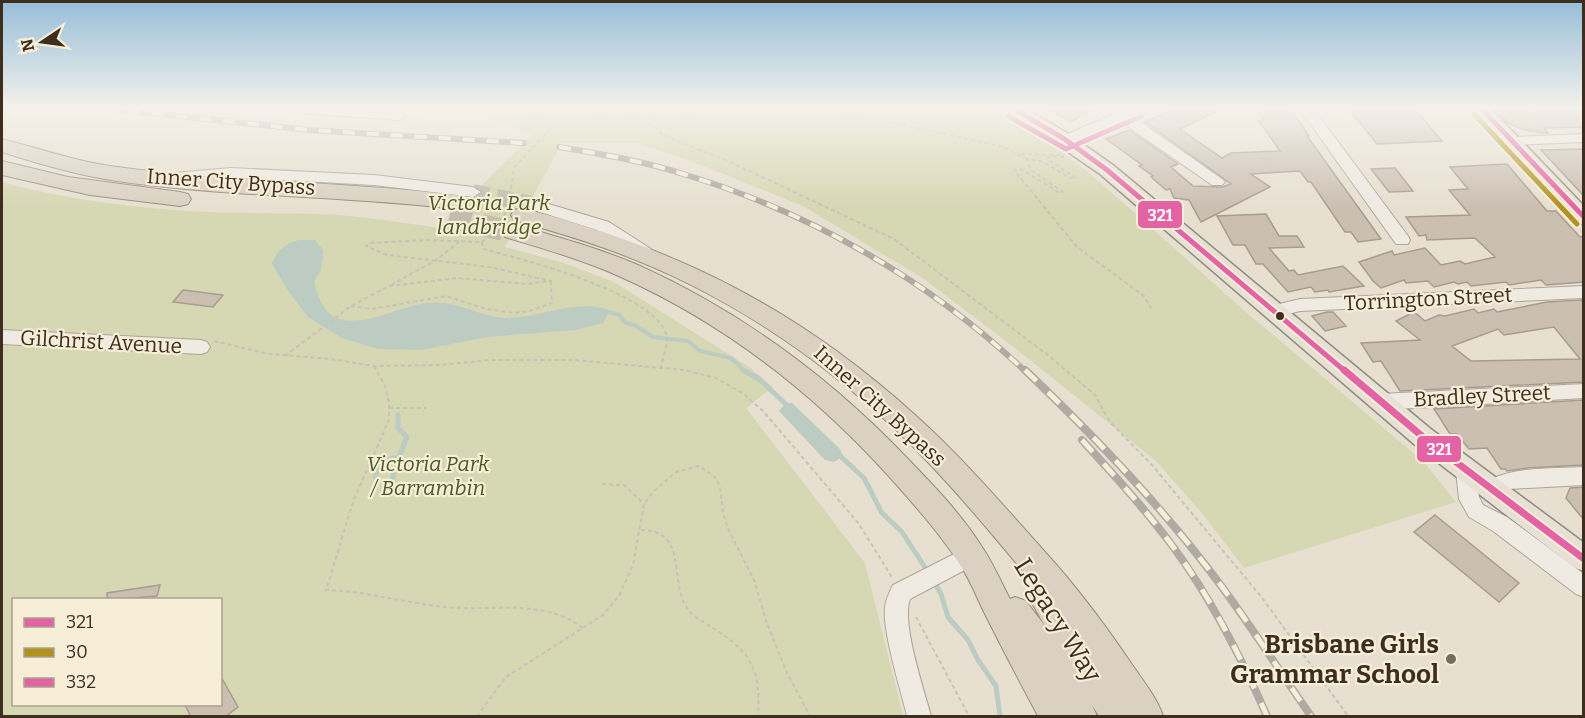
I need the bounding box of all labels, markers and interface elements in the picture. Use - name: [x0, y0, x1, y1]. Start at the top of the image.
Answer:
- north arrow: [12, 12, 72, 72]
- text: N: [17, 37, 39, 53]
- street label: Inner City Bypass: [146, 163, 316, 201]
- park label: Victoria Park landbridge: [428, 190, 551, 240]
- line badge: 321: [1137, 200, 1183, 229]
- text: 321: [1147, 206, 1173, 225]
- street label: Torrington Street: [1343, 282, 1513, 316]
- unlabelled marker: [1274, 310, 1286, 322]
- street label: Gilchrist Avenue: [19, 325, 183, 359]
- street label: Inner City Bypass: [809, 340, 951, 472]
- street label: Bradley Street: [1413, 379, 1552, 413]
- line badge: 321: [1416, 435, 1462, 463]
- text: 321: [1426, 440, 1452, 459]
- park label: Victoria Park / Barrambin: [367, 451, 490, 501]
- street label: Legacy Way: [1007, 553, 1108, 688]
- legend: [12, 598, 222, 706]
- text: 321: [66, 611, 94, 633]
- place label: Brisbane Girls Grammar School: [1230, 629, 1439, 690]
- text: 30: [66, 641, 88, 663]
- marker: Brisbane Girls Grammar School: [1444, 652, 1458, 666]
- text: 332: [66, 671, 96, 693]

